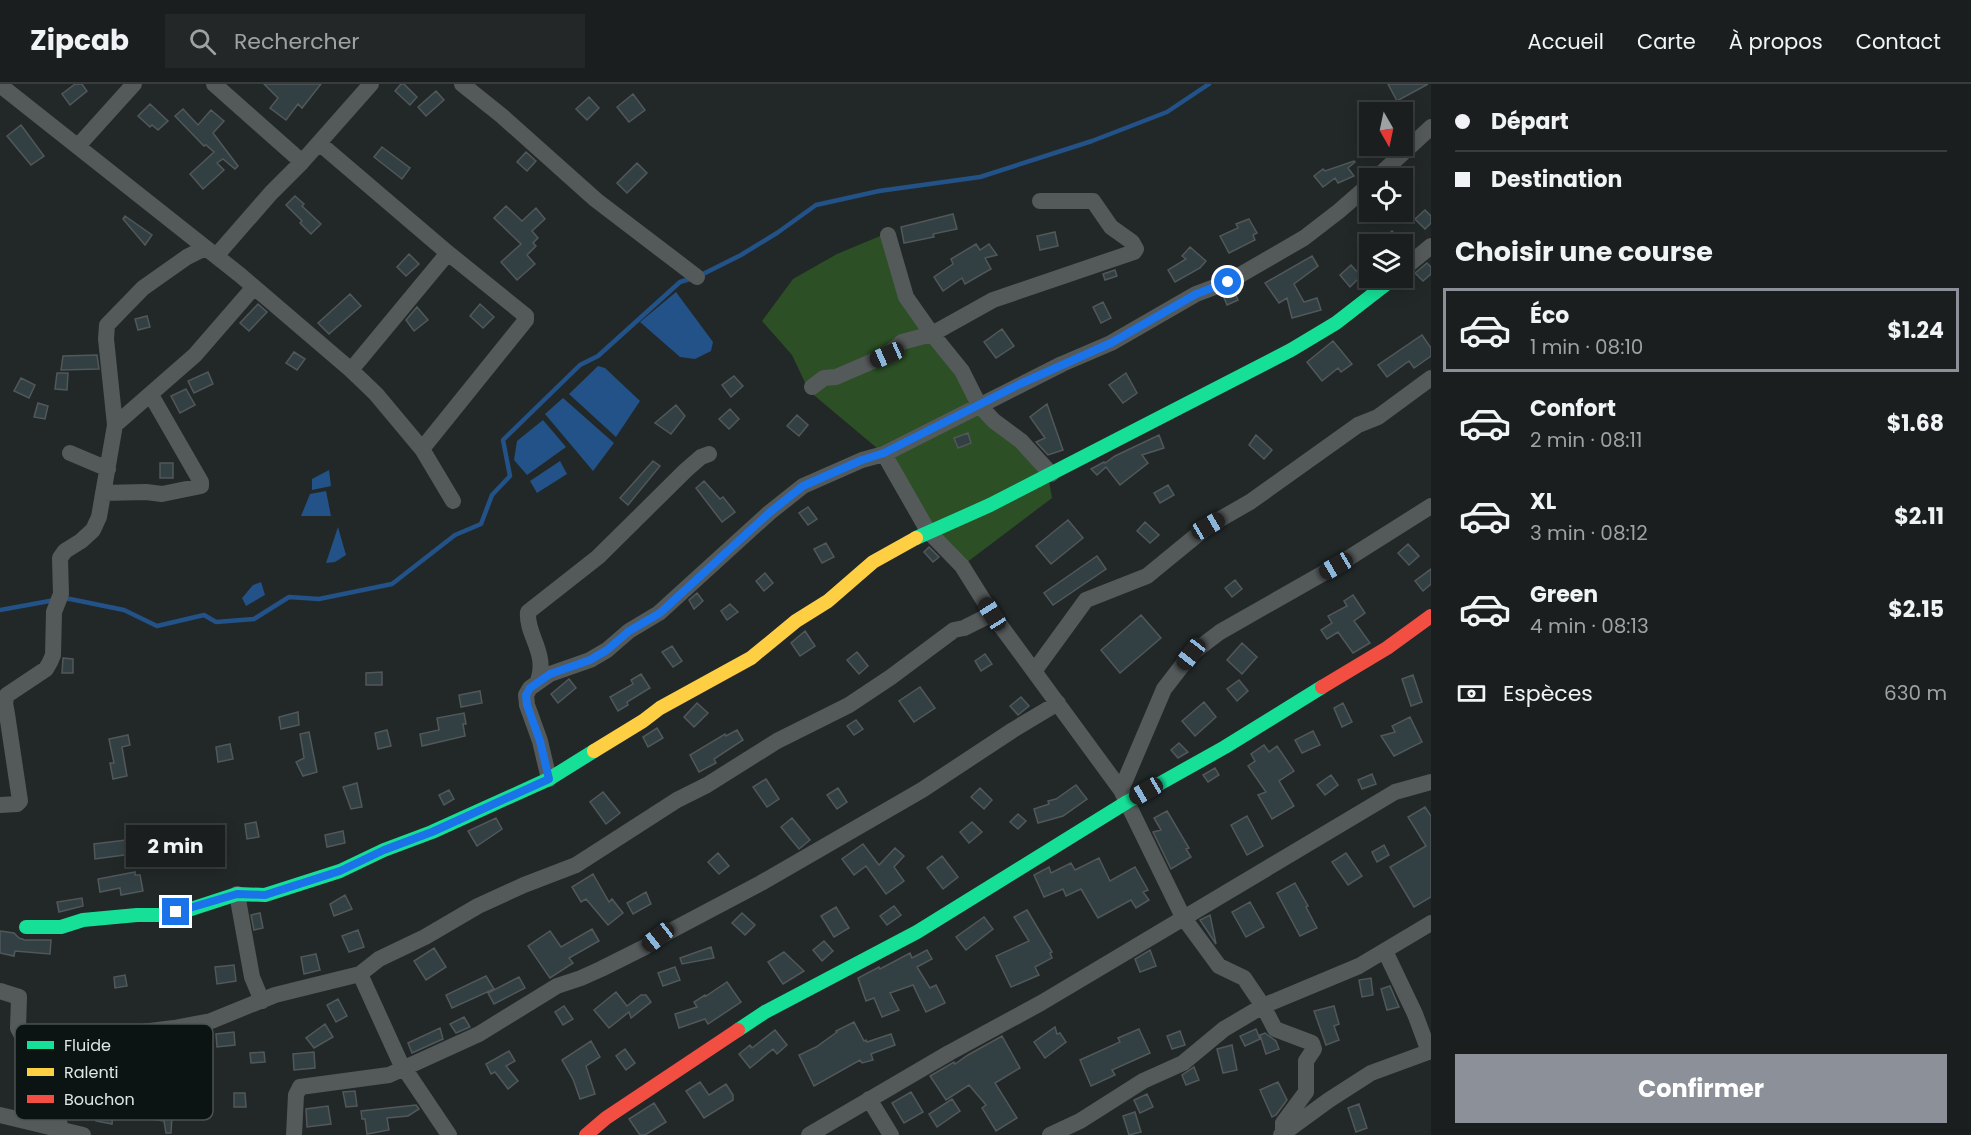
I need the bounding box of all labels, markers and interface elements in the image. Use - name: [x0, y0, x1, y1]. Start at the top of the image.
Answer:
- search box: [165, 14, 585, 68]
- text: Zipcab: [30, 21, 129, 60]
- icon: search: [186, 25, 219, 58]
- text: Rechercher: [234, 26, 360, 57]
- text: Accueil: [1527, 27, 1604, 56]
- text: Carte: [1637, 27, 1696, 56]
- text: À propos: [1729, 27, 1823, 56]
- text: Contact: [1856, 27, 1941, 56]
- north arrow: [1359, 102, 1413, 156]
- map controls: [1359, 102, 1413, 288]
- text: Départ: [1491, 106, 1569, 137]
- text: Destination: [1491, 164, 1622, 195]
- button: locate: [1359, 168, 1413, 222]
- text: Choisir une course: [1455, 233, 1713, 270]
- button: layers: [1359, 234, 1413, 288]
- route start: [1214, 268, 1241, 295]
- text: Éco: [1530, 300, 1569, 331]
- icon: car: [1458, 303, 1512, 357]
- text: $1.24: [1888, 315, 1944, 346]
- text: 1 min · 08:10: [1530, 333, 1643, 361]
- car: [867, 339, 907, 371]
- text: Confort: [1530, 393, 1616, 424]
- icon: car: [1458, 396, 1512, 450]
- text: $1.68: [1887, 408, 1944, 439]
- text: 2 min · 08:11: [1530, 426, 1642, 454]
- text: XL: [1530, 486, 1556, 517]
- icon: car: [1458, 489, 1512, 543]
- text: $2.11: [1894, 501, 1944, 532]
- car: [1188, 509, 1228, 543]
- text: 3 min · 08:12: [1530, 519, 1648, 547]
- car: [1316, 549, 1356, 583]
- text: Green: [1530, 579, 1598, 610]
- icon: car: [1458, 582, 1512, 636]
- car: [975, 594, 1009, 634]
- text: $2.15: [1888, 594, 1944, 625]
- text: 4 min · 08:13: [1530, 612, 1649, 640]
- car: [1173, 634, 1209, 674]
- icon: cash: [1455, 677, 1488, 710]
- text: Espèces: [1503, 678, 1593, 709]
- text: 630 m: [1884, 679, 1947, 707]
- car: [1126, 774, 1166, 808]
- callout: 2 min: [126, 825, 225, 867]
- text: 2 min: [147, 832, 204, 860]
- route end: [162, 898, 189, 925]
- car: [638, 919, 678, 955]
- legend: [15, 1024, 213, 1120]
- text: Fluide: [64, 1034, 111, 1057]
- button: Confirmer: [1455, 1054, 1947, 1123]
- text: Ralenti: [64, 1061, 118, 1084]
- text: Bouchon: [64, 1088, 135, 1111]

